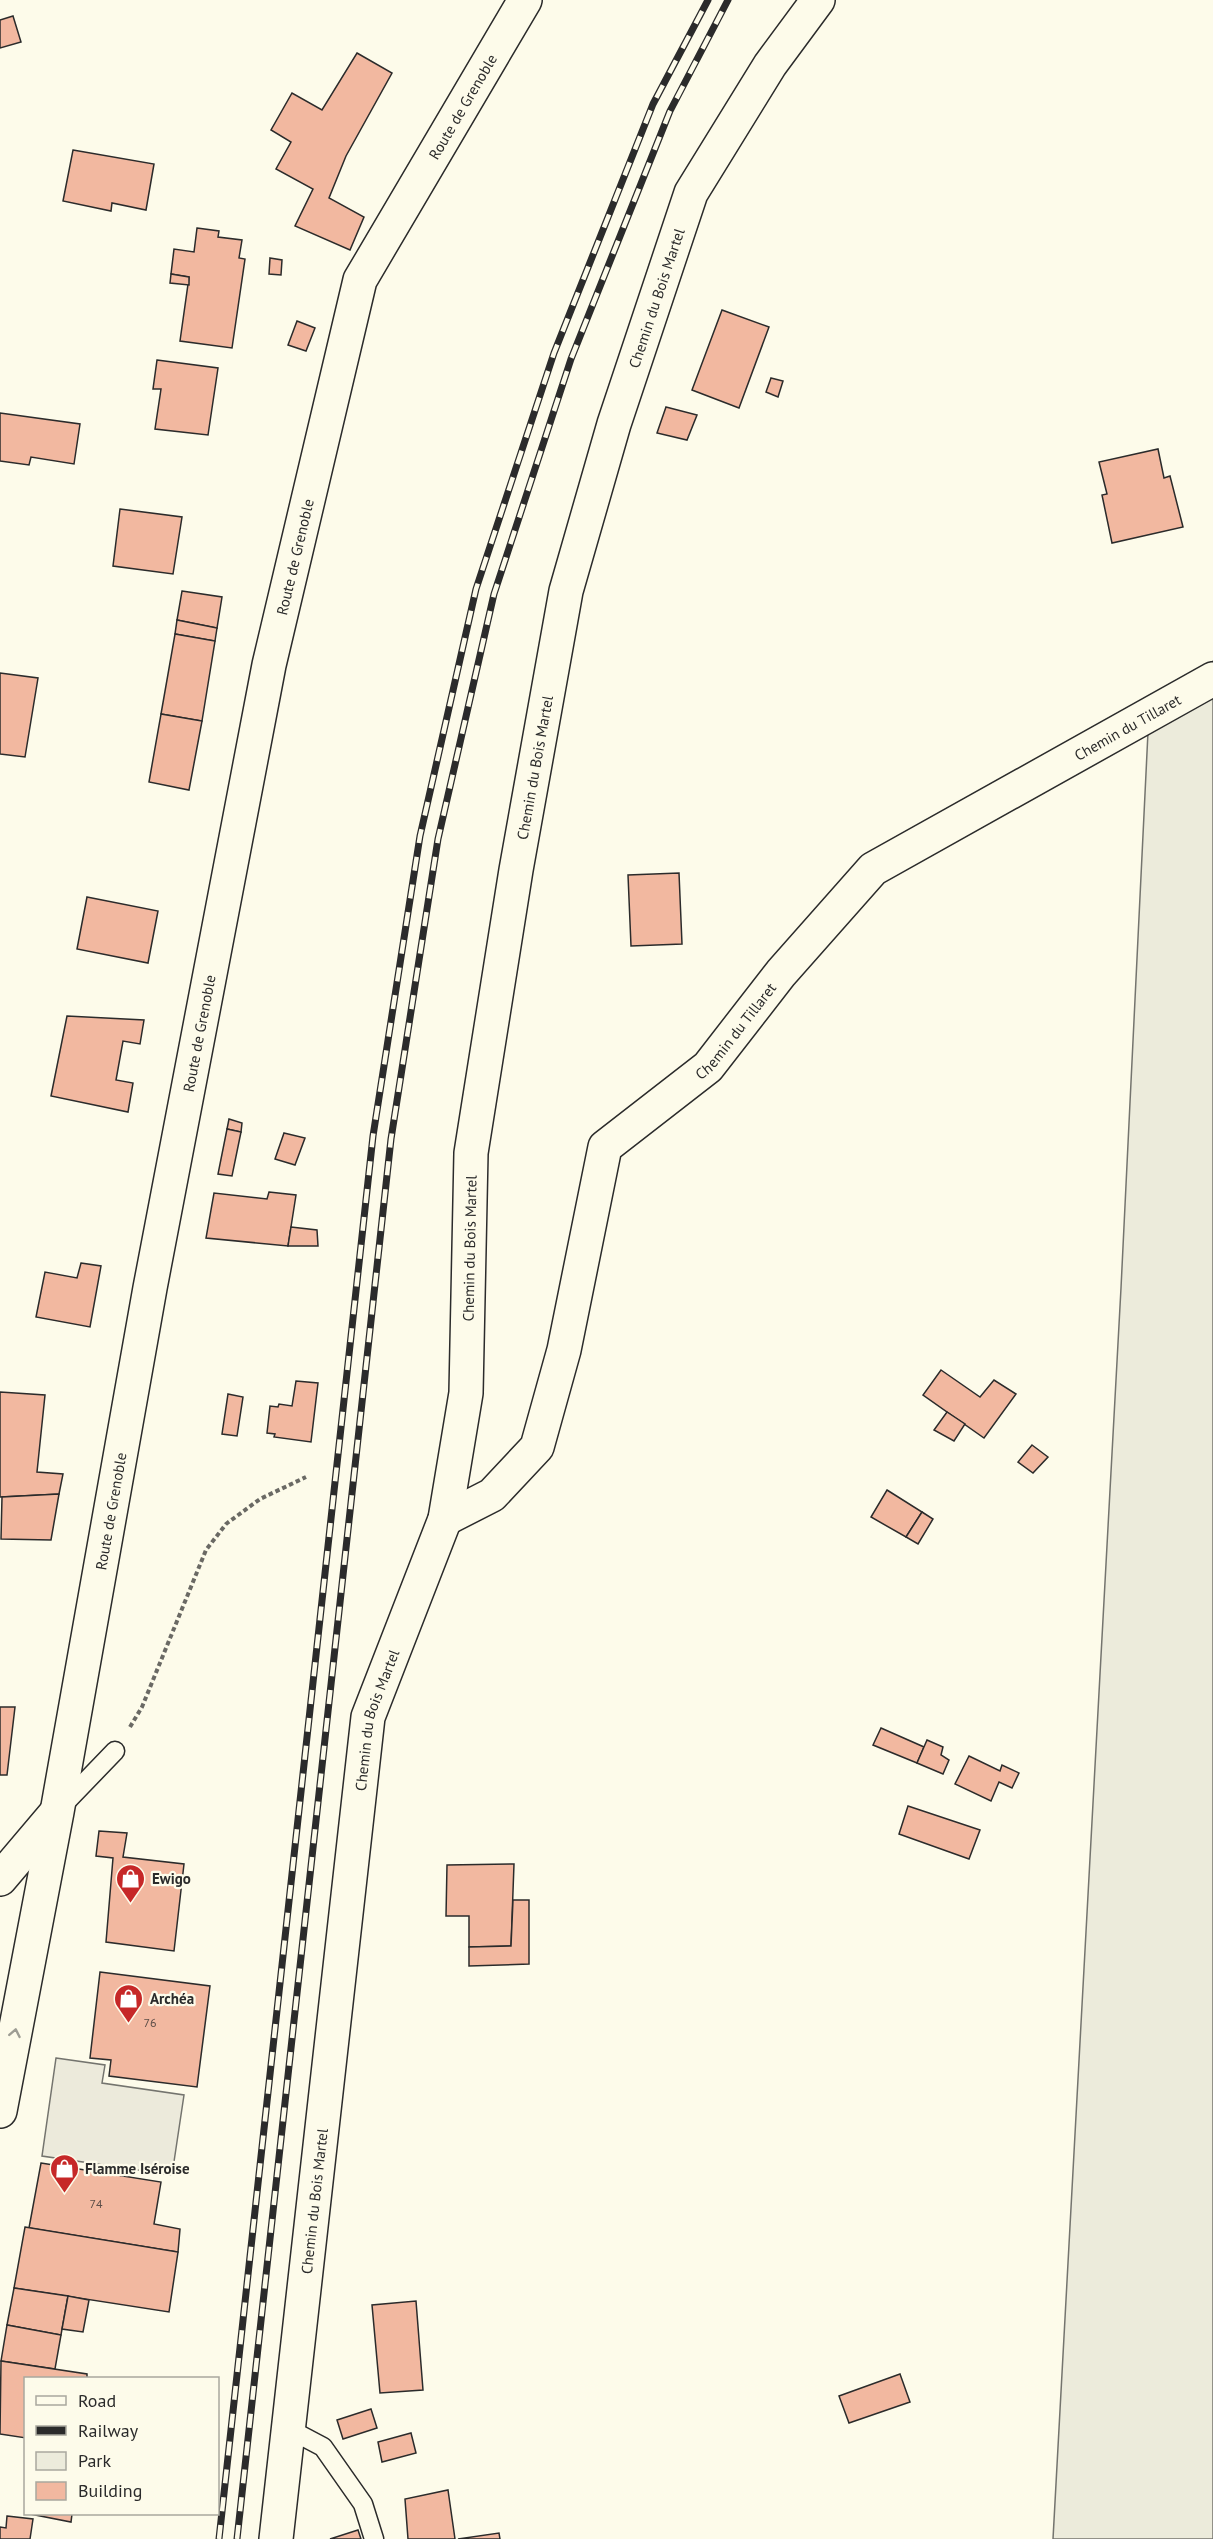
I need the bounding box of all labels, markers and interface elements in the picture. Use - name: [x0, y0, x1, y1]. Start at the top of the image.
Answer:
- street label: Route de Grenoble: [424, 50, 501, 162]
- street label: Chemin du Bois Martel: [624, 225, 688, 370]
- street label: Route de Grenoble: [272, 497, 317, 617]
- street label: Chemin du Tillaret: [1071, 690, 1184, 764]
- street label: Chemin du Bois Martel: [512, 693, 557, 841]
- street label: Route de Grenoble: [178, 973, 219, 1093]
- street label: Chemin du Tillaret: [691, 978, 780, 1083]
- street label: Chemin du Bois Martel: [458, 1175, 480, 1322]
- street label: Route de Grenoble: [91, 1451, 130, 1571]
- street label: Chemin du Bois Martel: [350, 1646, 403, 1792]
- shop icon: Ewigo: [115, 1862, 147, 1904]
- place label: Ewigo: [152, 1869, 191, 1888]
- shop icon: Archéa: [113, 1982, 145, 2024]
- place label: Archéa: [150, 1989, 194, 2008]
- house number: 76: [143, 2015, 157, 2030]
- one-way arrow: [8, 2028, 21, 2038]
- street label: Chemin du Bois Martel: [296, 2127, 331, 2275]
- shop icon: Flamme Iséroise: [48, 2152, 80, 2194]
- place label: Flamme Iséroise: [85, 2159, 190, 2178]
- house number: 74: [89, 2196, 103, 2211]
- legend: [24, 2377, 219, 2515]
- text: Road: [78, 2389, 116, 2412]
- text: Railway: [78, 2419, 139, 2442]
- text: Park: [78, 2449, 111, 2472]
- text: Building: [78, 2479, 142, 2502]

